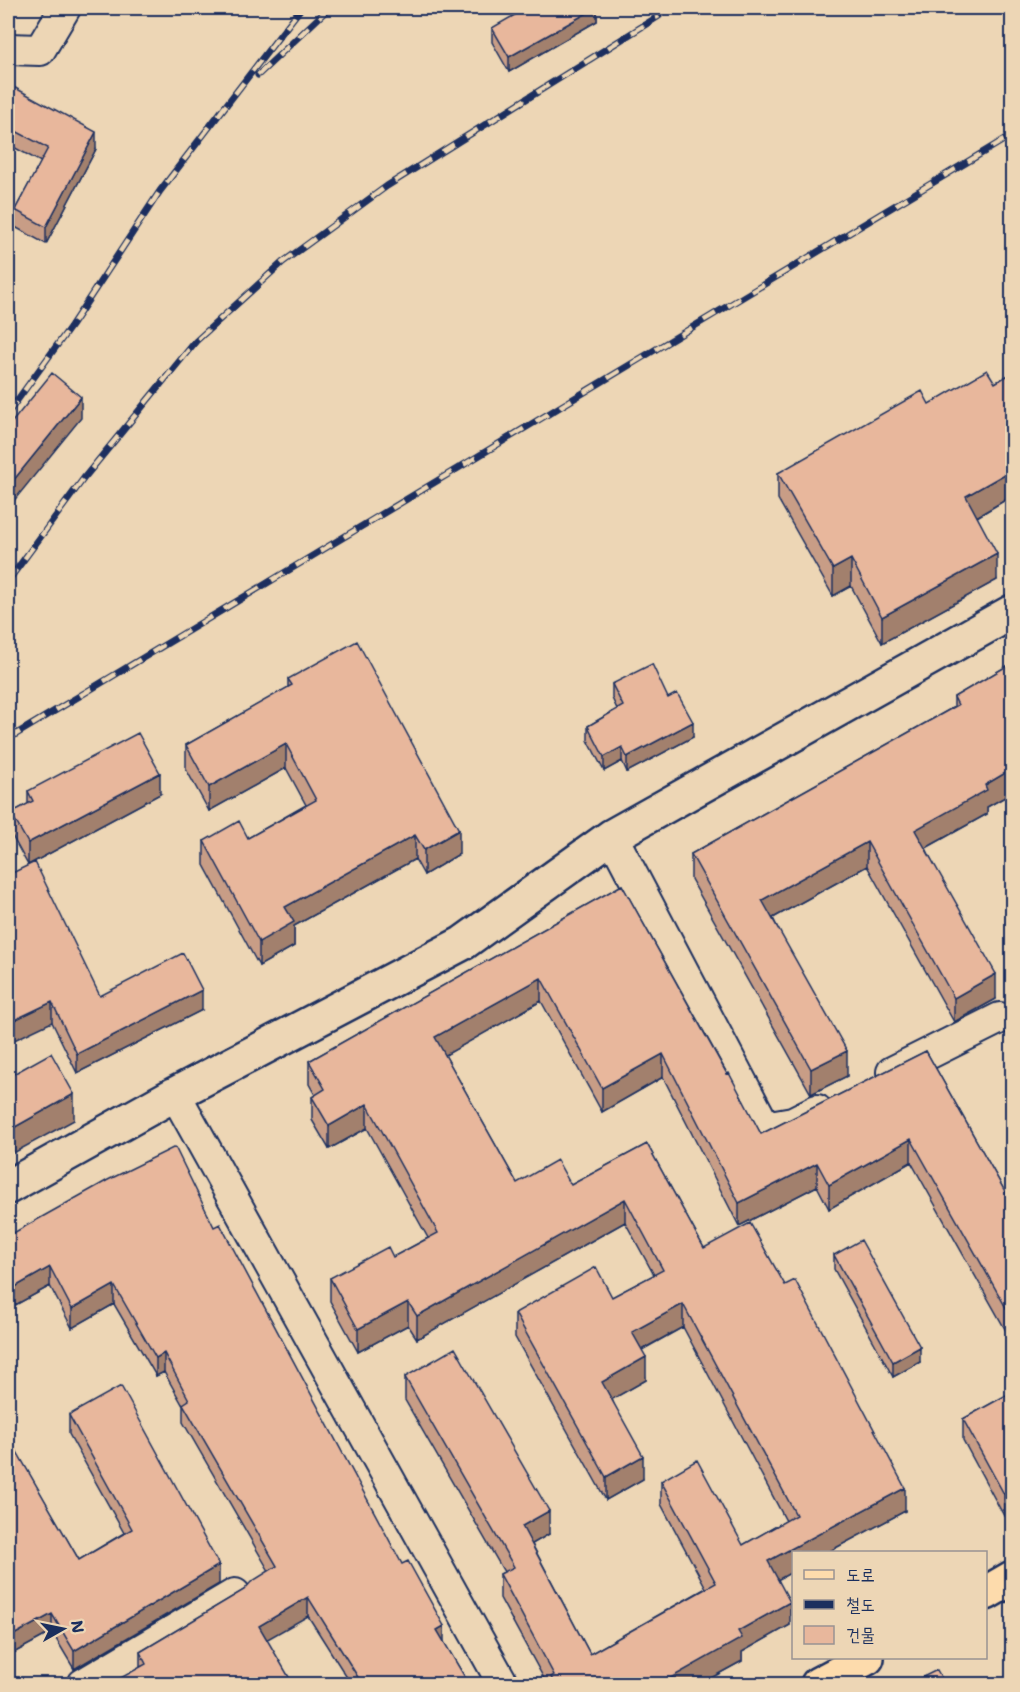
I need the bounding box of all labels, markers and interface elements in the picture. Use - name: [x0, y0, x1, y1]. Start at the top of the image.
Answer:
- legend: [792, 1551, 987, 1659]
- text: 도로: [846, 1563, 875, 1587]
- text: 철도: [846, 1593, 875, 1617]
- north arrow: [33, 1599, 93, 1659]
- text: N: [66, 1619, 89, 1635]
- text: 건물: [846, 1623, 875, 1647]

